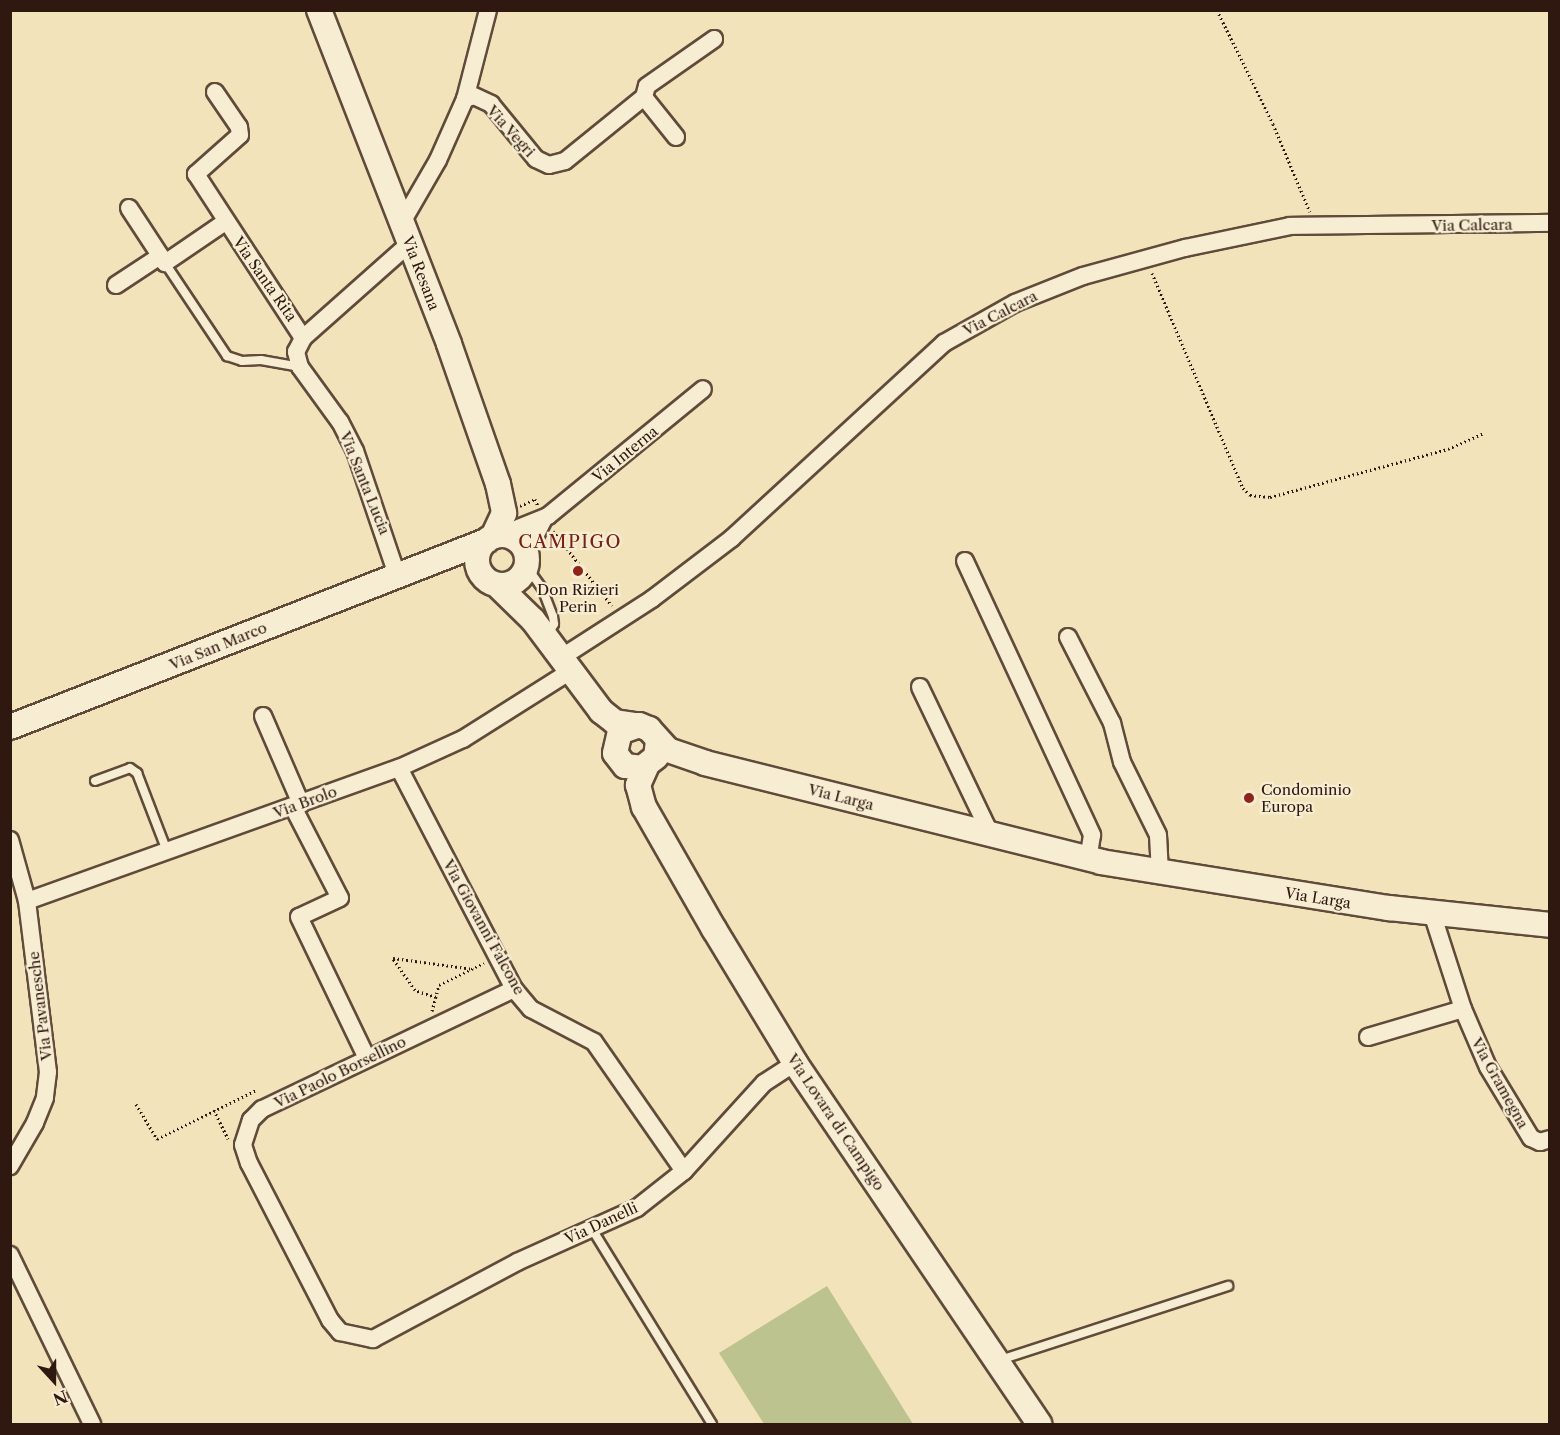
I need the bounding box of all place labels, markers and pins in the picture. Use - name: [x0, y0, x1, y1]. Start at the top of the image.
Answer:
- marker: Don Rizieri Perin: [571, 564, 585, 578]
- place label: Don Rizieri Perin: [537, 580, 619, 615]
- place label: Condominio Europa: [1261, 780, 1351, 815]
- marker: Condominio Europa: [1242, 791, 1256, 805]

